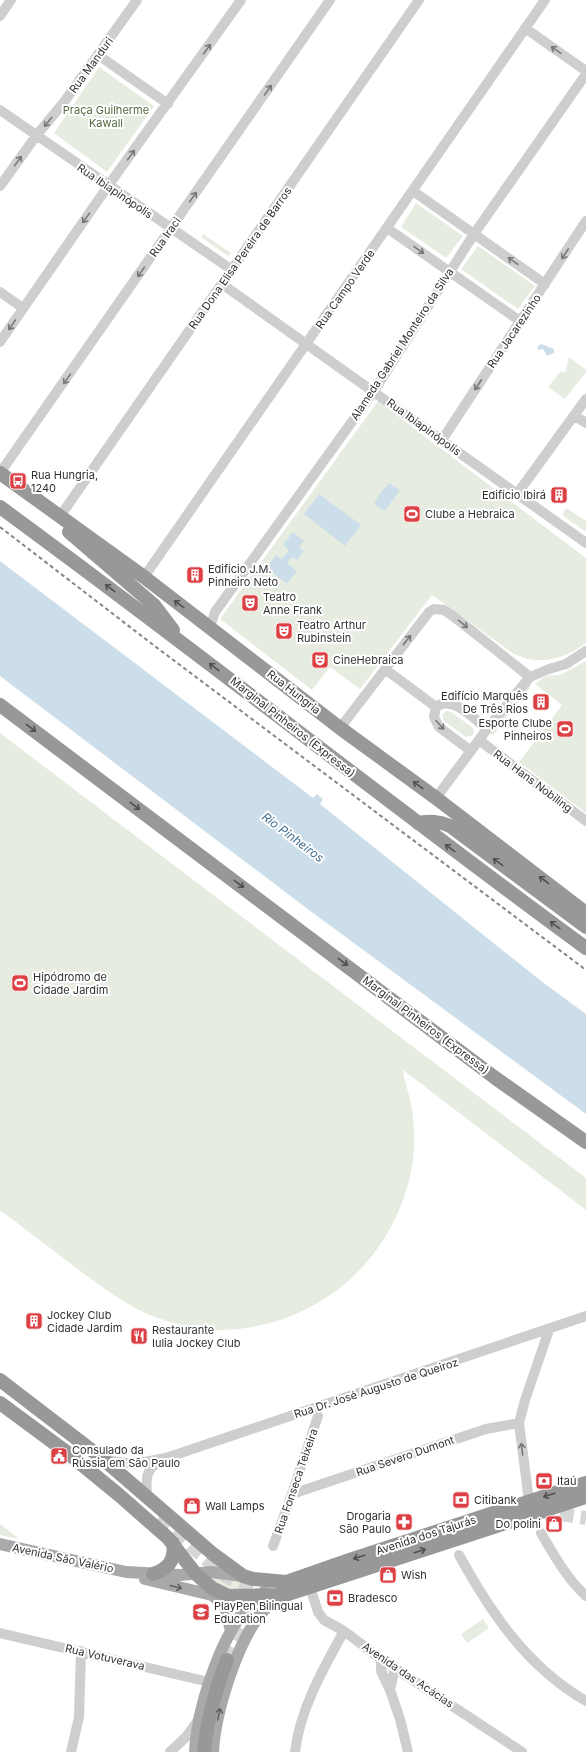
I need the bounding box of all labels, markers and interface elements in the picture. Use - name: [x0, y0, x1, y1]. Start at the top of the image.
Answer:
- street label: Rua Manduri: [66, 34, 116, 96]
- one-way arrow: [203, 44, 211, 55]
- one-way arrow: [550, 46, 561, 54]
- one-way arrow: [264, 85, 272, 96]
- park label: Praça Guilherme Kawall: [63, 103, 149, 130]
- one-way arrow: [44, 116, 52, 127]
- one-way arrow: [127, 149, 135, 160]
- one-way arrow: [14, 156, 22, 167]
- street label: Rua Ibiapinópolis: [74, 160, 156, 222]
- street label: Rua Dona Elisa Pereira de Barros: [185, 184, 295, 332]
- one-way arrow: [189, 191, 197, 202]
- one-way arrow: [82, 212, 90, 223]
- street label: Rua Iraci: [146, 215, 184, 259]
- one-way arrow: [414, 246, 425, 254]
- street label: Rua Campo Verde: [312, 247, 378, 331]
- one-way arrow: [560, 248, 568, 260]
- one-way arrow: [508, 257, 519, 265]
- street label: Alameda Gabriel Monteiro da Silva: [347, 265, 457, 423]
- one-way arrow: [137, 267, 145, 278]
- street label: Rua Jacarezinho: [484, 291, 544, 371]
- one-way arrow: [8, 319, 16, 330]
- one-way arrow: [62, 373, 70, 385]
- one-way arrow: [473, 380, 482, 391]
- street label: Rua Ibiapinópolis: [384, 395, 464, 459]
- place label: Rua Hungria, 1240: [31, 468, 98, 495]
- bus stop icon: Rua Hungria, 1240: [8, 471, 28, 491]
- building icon: Edifício Ibirá: [549, 485, 569, 505]
- place label: Edifício Ibirá: [482, 488, 546, 502]
- sports icon: Clube a Hebraica: [402, 504, 422, 524]
- place label: Clube a Hebraica: [425, 507, 515, 521]
- place label: Edifício J.M. Pinheiro Neto: [208, 562, 279, 589]
- building icon: Edifício J.M. Pinheiro Neto: [185, 565, 205, 585]
- one-way arrow: [105, 584, 116, 592]
- place label: Teatro Anne Frank: [263, 590, 322, 617]
- theatre icon: Teatro Anne Frank: [240, 593, 260, 613]
- one-way arrow: [174, 599, 185, 608]
- place label: Teatro Arthur Rubinstein: [297, 618, 366, 645]
- one-way arrow: [458, 619, 469, 628]
- theatre icon: Teatro Arthur Rubinstein: [274, 621, 294, 641]
- one-way arrow: [403, 635, 412, 646]
- theatre icon: CineHebraica: [310, 650, 330, 670]
- place label: CineHebraica: [333, 653, 404, 667]
- one-way arrow: [208, 662, 219, 671]
- street label: Rua Hungria: [264, 667, 324, 717]
- street label: Marginal Pinheiros (Expressa): [228, 674, 358, 780]
- place label: Edifício Marquês De Três Rios: [441, 689, 528, 716]
- building icon: Edifício Marquês De Três Rios: [531, 692, 551, 712]
- place label: Esporte Clube Pinheiros: [479, 716, 552, 743]
- sports icon: Esporte Clube Pinheiros: [555, 719, 575, 739]
- one-way arrow: [435, 720, 444, 730]
- one-way arrow: [26, 724, 37, 732]
- street label: Rua Hans Nobiling: [491, 747, 575, 815]
- one-way arrow: [413, 781, 424, 789]
- one-way arrow: [130, 802, 141, 810]
- water label: Rio Pinheiros: [259, 809, 327, 865]
- one-way arrow: [445, 843, 456, 852]
- one-way arrow: [493, 858, 504, 866]
- one-way arrow: [538, 876, 549, 885]
- one-way arrow: [234, 880, 245, 888]
- one-way arrow: [549, 921, 560, 929]
- one-way arrow: [337, 958, 348, 967]
- place label: Hipódromo de Cidade Jardim: [33, 970, 108, 997]
- sports icon: Hipódromo de Cidade Jardim: [10, 973, 30, 993]
- street label: Marginal Pinheiros (Expressa): [360, 973, 492, 1077]
- place label: Jockey Club Cidade Jardim: [47, 1308, 122, 1335]
- building icon: Jockey Club Cidade Jardim: [24, 1311, 44, 1331]
- place label: Restaurante Iulia Jockey Club: [152, 1323, 241, 1350]
- restaurant icon: Restaurante Iulia Jockey Club: [129, 1326, 149, 1346]
- street label: Rua Dr. José Augusto de Queiroz: [292, 1355, 460, 1421]
- street label: Rua Fonseca Teixeira: [271, 1427, 321, 1535]
- street label: Rua Severo Dumont: [354, 1433, 456, 1479]
- place label: Consulado da Rússia em São Paulo: [72, 1443, 181, 1470]
- one-way arrow: [518, 1443, 526, 1456]
- public building icon: Consulado da Rússia em São Paulo: [49, 1446, 69, 1466]
- bank icon: Itaú: [534, 1471, 554, 1491]
- place label: Itaú: [557, 1474, 576, 1488]
- bank icon: Citibank: [451, 1490, 471, 1510]
- one-way arrow: [543, 1492, 556, 1499]
- place label: Citibank: [474, 1493, 517, 1507]
- shop icon: Wall Lamps: [182, 1496, 202, 1516]
- place label: Wall Lamps: [205, 1499, 265, 1513]
- place label: Drogaria São Paulo: [339, 1509, 391, 1536]
- street label: Avenida dos Tajurás: [374, 1512, 478, 1558]
- pharmacy icon: Drogaria São Paulo: [394, 1512, 414, 1532]
- shop icon: Do polini: [544, 1514, 564, 1534]
- place label: Do polini: [496, 1517, 541, 1531]
- street label: Avenida São Valério: [11, 1540, 115, 1576]
- one-way arrow: [413, 1547, 426, 1554]
- one-way arrow: [352, 1554, 365, 1561]
- shop icon: Wish: [378, 1565, 398, 1585]
- place label: Wish: [401, 1568, 427, 1582]
- one-way arrow: [170, 1584, 183, 1591]
- bank icon: Bradesco: [325, 1588, 345, 1608]
- place label: Bradesco: [348, 1591, 398, 1605]
- place label: PlayPen Bilingual Education: [214, 1599, 303, 1626]
- school or university icon: PlayPen Bilingual Education: [191, 1602, 211, 1622]
- street label: Avenida das Acácias: [360, 1639, 457, 1711]
- street label: Rua Votuverava: [64, 1641, 146, 1673]
- one-way arrow: [216, 1707, 224, 1720]

